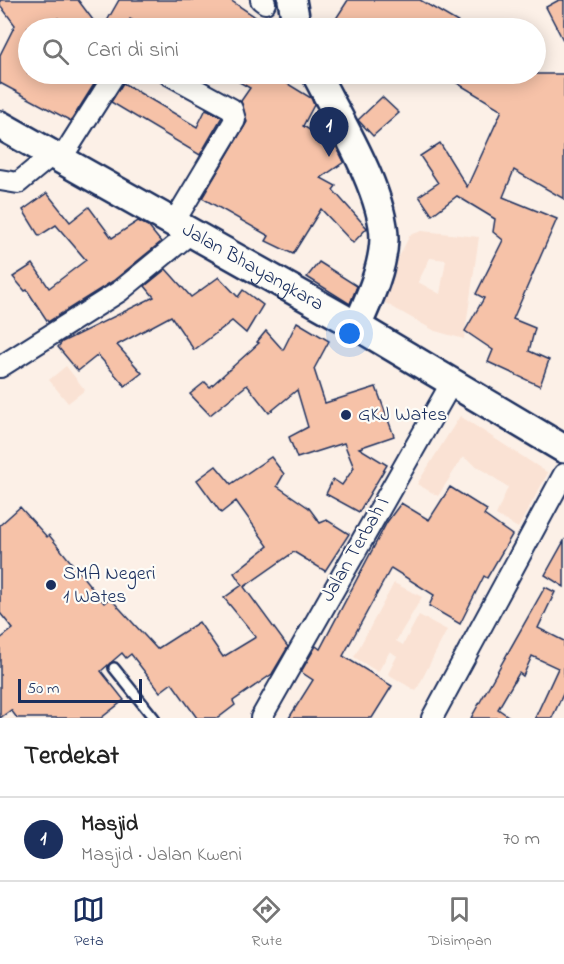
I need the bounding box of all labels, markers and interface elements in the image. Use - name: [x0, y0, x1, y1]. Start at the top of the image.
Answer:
- search box: [18, 18, 546, 84]
- icon: search: [39, 35, 72, 68]
- text: Cari di sini: [87, 35, 179, 67]
- pin: 1: [310, 108, 348, 157]
- street label: Jalan Bhayangkara: [176, 216, 329, 319]
- your location: [335, 319, 364, 348]
- place label: GKJ Wates: [358, 401, 447, 430]
- marker: GKJ Wates: [339, 408, 353, 422]
- street label: Jalan Terbah I: [314, 492, 398, 608]
- place label: SMA Negeri 1 Wates: [63, 560, 156, 612]
- marker: SMA Negeri 1 Wates: [44, 578, 58, 592]
- scale bar: [18, 676, 142, 704]
- text: 50 m: [27, 677, 59, 701]
- text: Terdekat: [24, 738, 119, 776]
- text: Masjid: [81, 809, 138, 841]
- text: 1: [40, 825, 47, 854]
- text: 70 m: [503, 825, 540, 854]
- text: Masjid · Jalan Kweni: [81, 841, 242, 870]
- tab: Peta: [72, 893, 105, 953]
- tab: Rute: [250, 893, 283, 953]
- tab: Disimpan: [428, 893, 492, 953]

